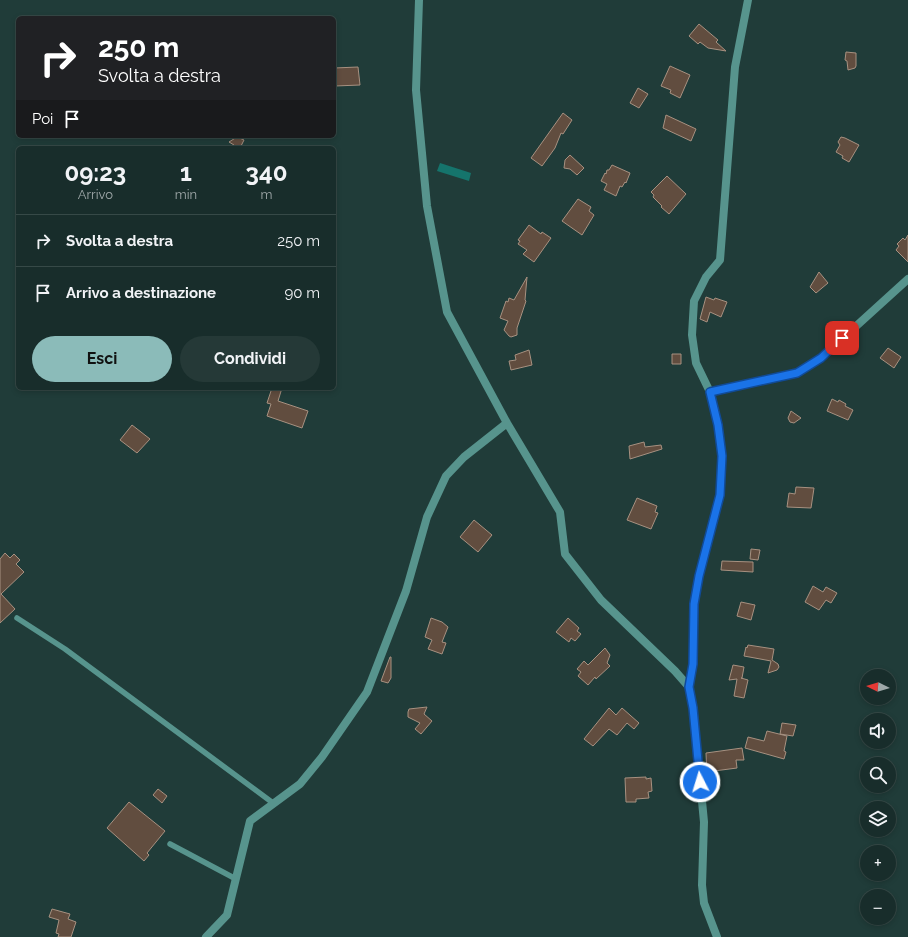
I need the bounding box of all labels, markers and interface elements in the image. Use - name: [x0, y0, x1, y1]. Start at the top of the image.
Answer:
- text: 250 m: [98, 31, 179, 64]
- icon: right: [32, 32, 84, 84]
- text: Svolta a destra: [98, 65, 221, 86]
- icon: arrive: [61, 108, 83, 130]
- text: Poi: [32, 110, 53, 128]
- text: 09:23: [65, 158, 126, 187]
- text: 1: [180, 158, 192, 187]
- text: 340: [246, 158, 287, 187]
- text: Arrivo: [78, 187, 113, 202]
- text: min: [175, 187, 197, 202]
- text: m: [261, 187, 273, 202]
- icon: right: [32, 230, 54, 252]
- text: Svolta a destra: [66, 232, 173, 250]
- text: 250 m: [277, 232, 320, 250]
- icon: arrive: [32, 282, 54, 304]
- text: Arrivo a destinazione: [66, 284, 216, 302]
- text: 90 m: [284, 284, 320, 302]
- pin: [825, 321, 859, 355]
- icon: arrive: [831, 327, 853, 349]
- button: Esci: [32, 336, 172, 382]
- button: Condividi: [180, 336, 320, 382]
- north arrow: [860, 669, 896, 705]
- map controls: [860, 669, 896, 925]
- button: sound: [860, 713, 896, 749]
- button: search: [860, 757, 896, 793]
- position arrow: [679, 761, 721, 803]
- button: layers: [860, 801, 896, 837]
- button: +: [860, 845, 896, 881]
- button: −: [860, 889, 896, 925]

